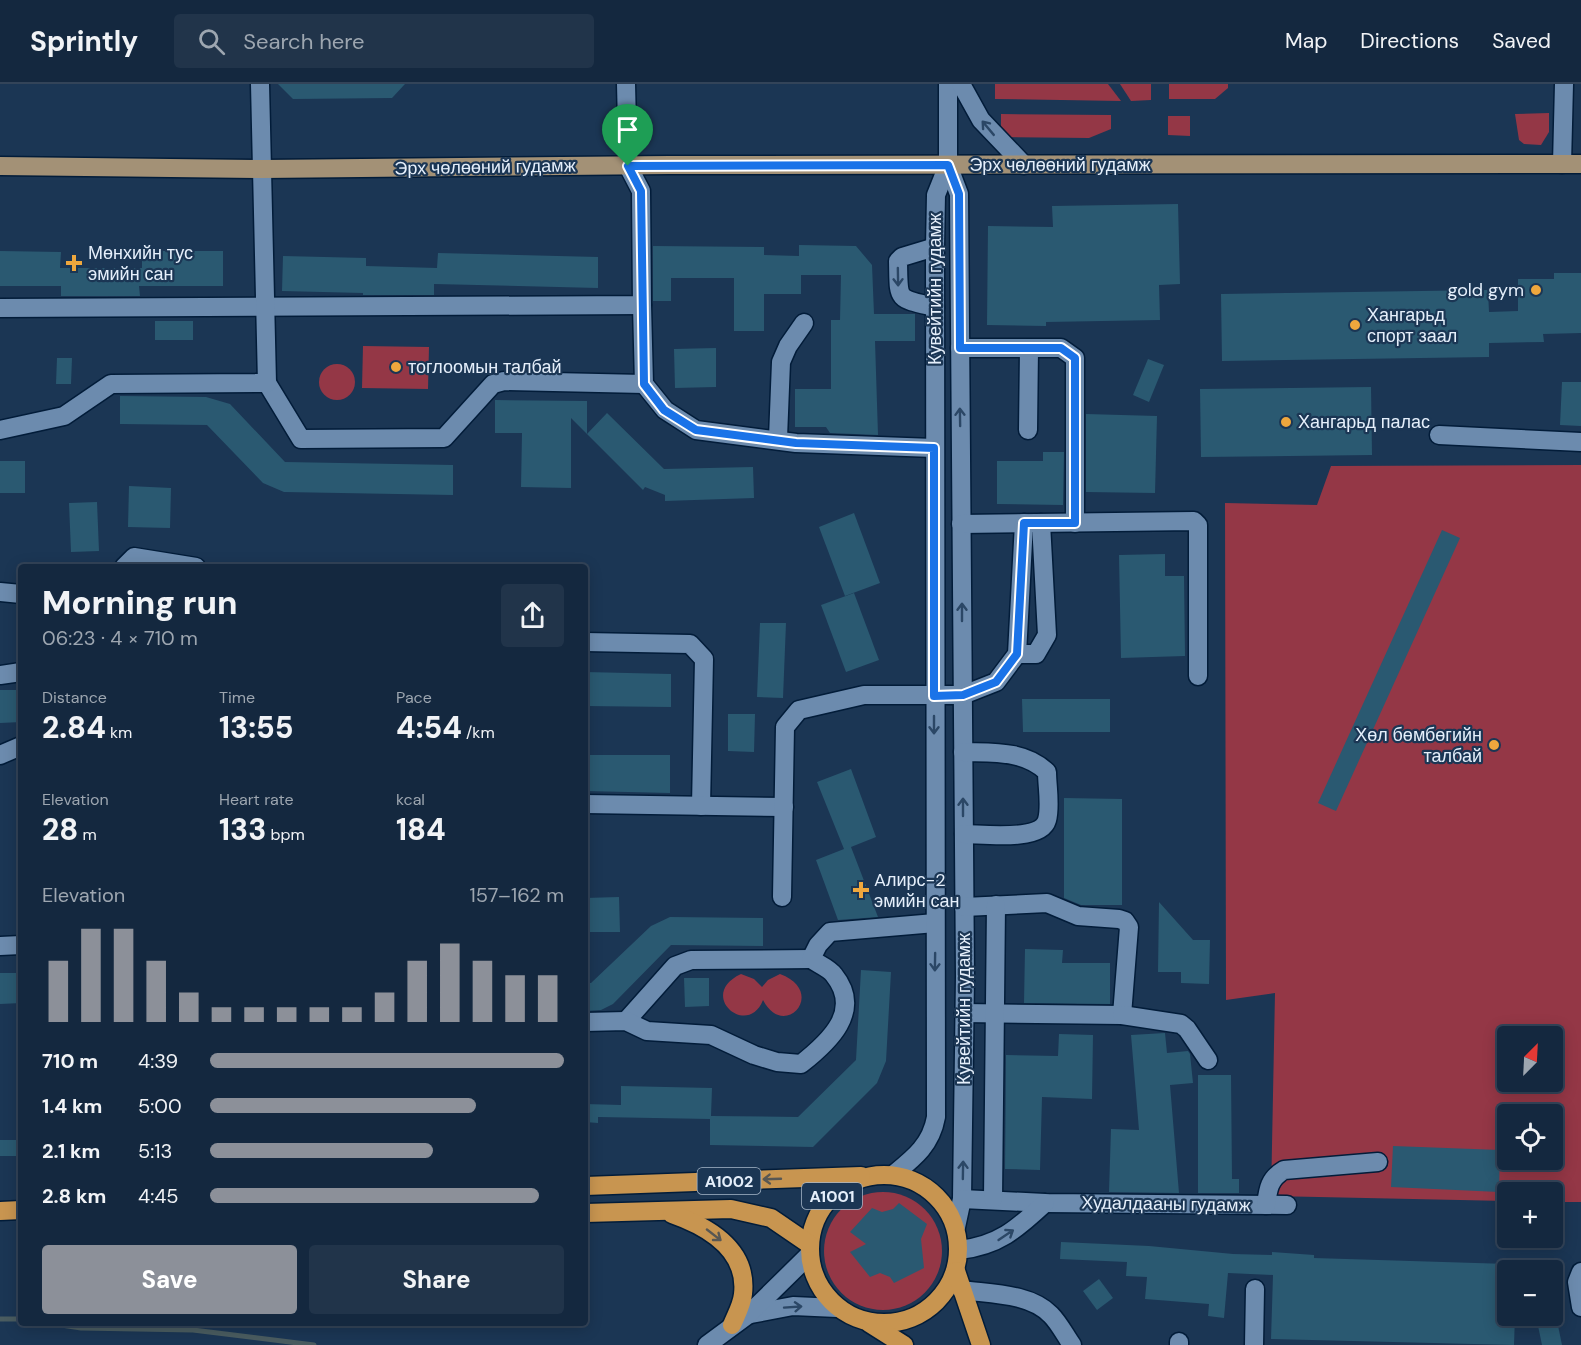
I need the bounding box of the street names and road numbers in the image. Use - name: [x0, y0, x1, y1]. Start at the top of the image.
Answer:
- street label: Эрх чөлөөний гудамж: [394, 153, 576, 181]
- street label: Эрх чөлөөний гудамж: [969, 153, 1151, 177]
- street label: Кувейтийн гудамж: [923, 213, 947, 365]
- street label: Кувейтийн гудамж: [952, 933, 976, 1085]
- road number: A1002: [698, 1168, 760, 1194]
- road number: A1001: [802, 1183, 862, 1209]
- street label: Худалдааны гудамж: [1081, 1191, 1251, 1217]

